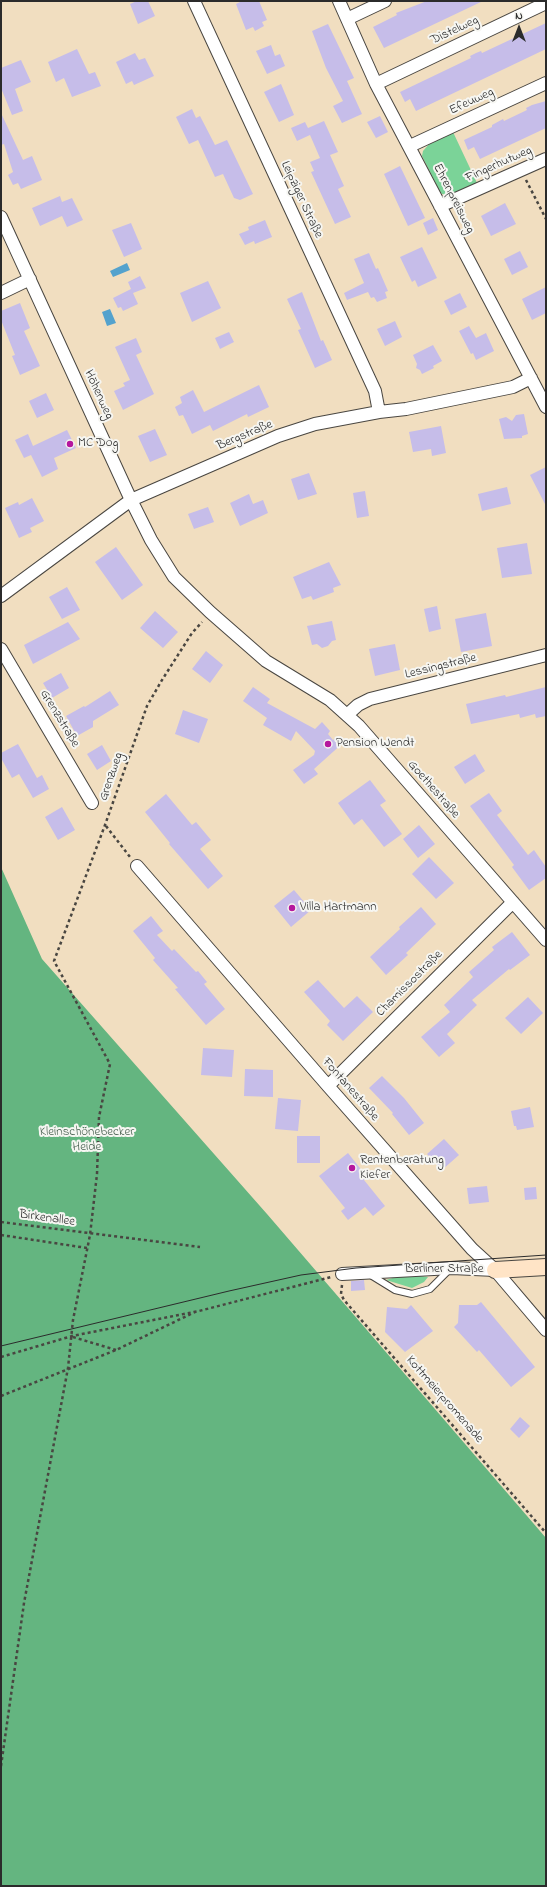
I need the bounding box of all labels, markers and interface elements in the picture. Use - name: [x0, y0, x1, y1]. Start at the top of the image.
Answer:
- north arrow: [499, 8, 539, 48]
- text: N: [515, 8, 523, 24]
- street label: Distelweg: [429, 13, 481, 49]
- street label: Efeuweg: [447, 85, 497, 119]
- street label: Fingerhutweg: [463, 143, 535, 187]
- street label: Leipziger Straße: [276, 159, 326, 241]
- street label: Ehrenpreisweg: [429, 161, 477, 237]
- street label: Höhenweg: [80, 368, 116, 422]
- street label: Bergstraße: [215, 417, 275, 455]
- place label: MC Dog: [78, 436, 118, 452]
- marker: MC Dog: [65, 439, 75, 449]
- street label: Lessingstraße: [404, 651, 478, 683]
- street label: Grenzstraße: [36, 687, 82, 751]
- place label: Pension Wendt: [336, 736, 414, 752]
- marker: Pension Wendt: [323, 739, 333, 749]
- street label: Grenzweg: [96, 751, 128, 803]
- street label: Goethestraße: [404, 758, 462, 822]
- place label: Villa Hartmann: [300, 900, 377, 916]
- marker: Villa Hartmann: [287, 903, 297, 913]
- street label: Chamissostraße: [374, 948, 446, 1020]
- street label: Fontanestraße: [318, 1055, 382, 1125]
- park label: Kleinschönebecker Heide: [40, 1125, 134, 1156]
- place label: Rentenberatung Kiefer: [360, 1153, 444, 1184]
- marker: Rentenberatung Kiefer: [347, 1163, 357, 1173]
- street label: Birkenallee: [18, 1207, 76, 1231]
- street label: Berliner Straße: [404, 1262, 484, 1278]
- street label: Kottmeierpromenade: [402, 1353, 486, 1447]

